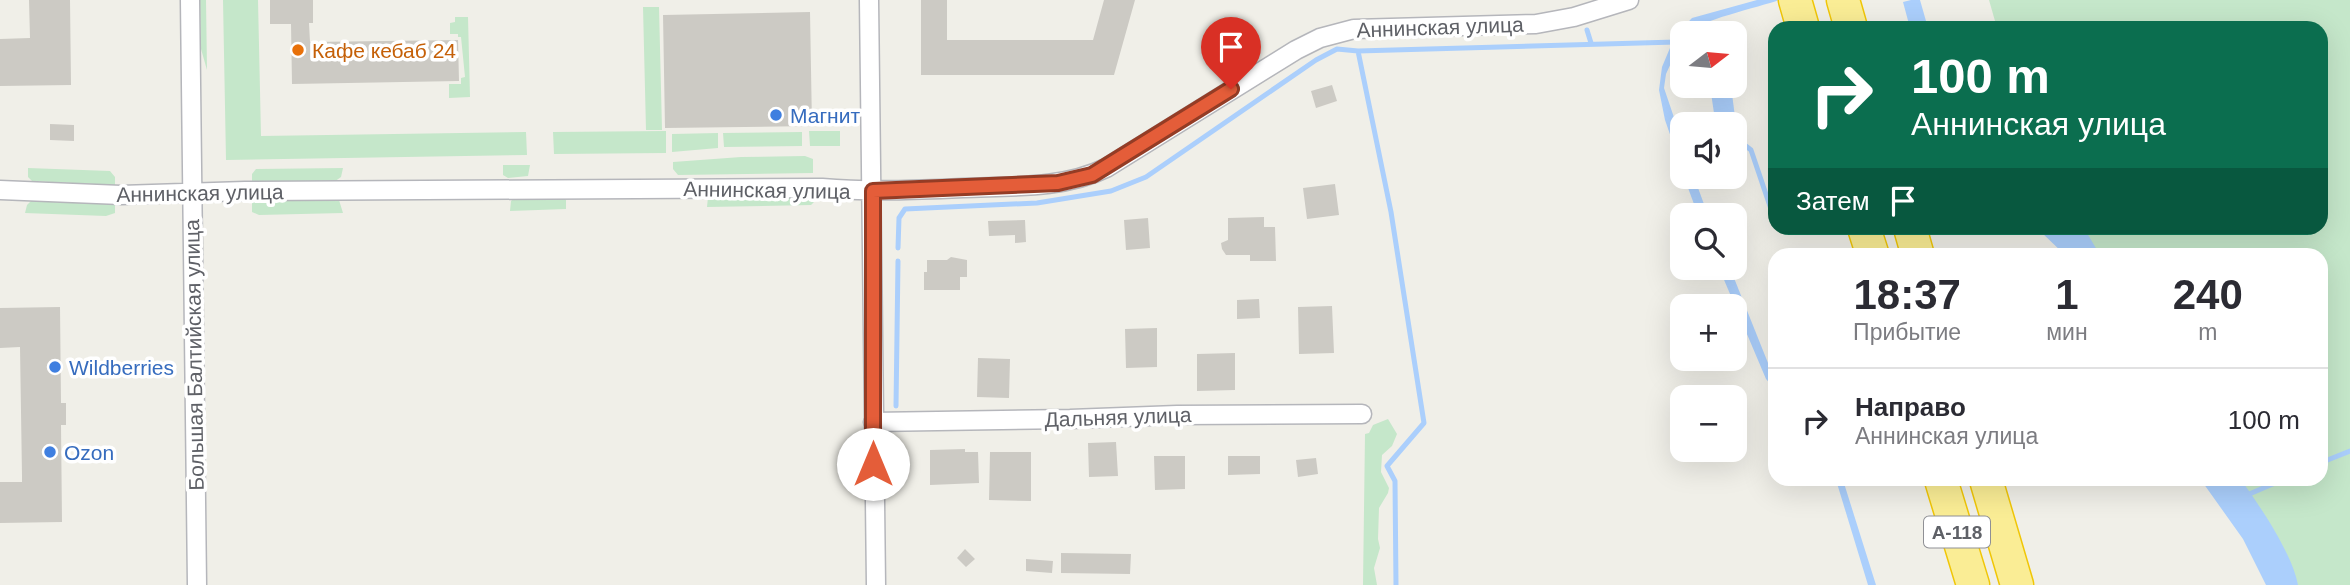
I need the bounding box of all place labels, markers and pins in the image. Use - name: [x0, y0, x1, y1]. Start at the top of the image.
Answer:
- pin: [1201, 17, 1261, 89]
- place label: Кафе кебаб 24: [312, 39, 456, 62]
- marker: Кафе кебаб 24: [290, 42, 306, 58]
- place label: Магнит: [790, 104, 860, 127]
- marker: Магнит: [768, 107, 784, 123]
- place label: Wildberries: [69, 356, 174, 379]
- marker: Wildberries: [47, 359, 63, 375]
- place label: Ozon: [64, 441, 114, 464]
- marker: Ozon: [42, 444, 58, 460]

